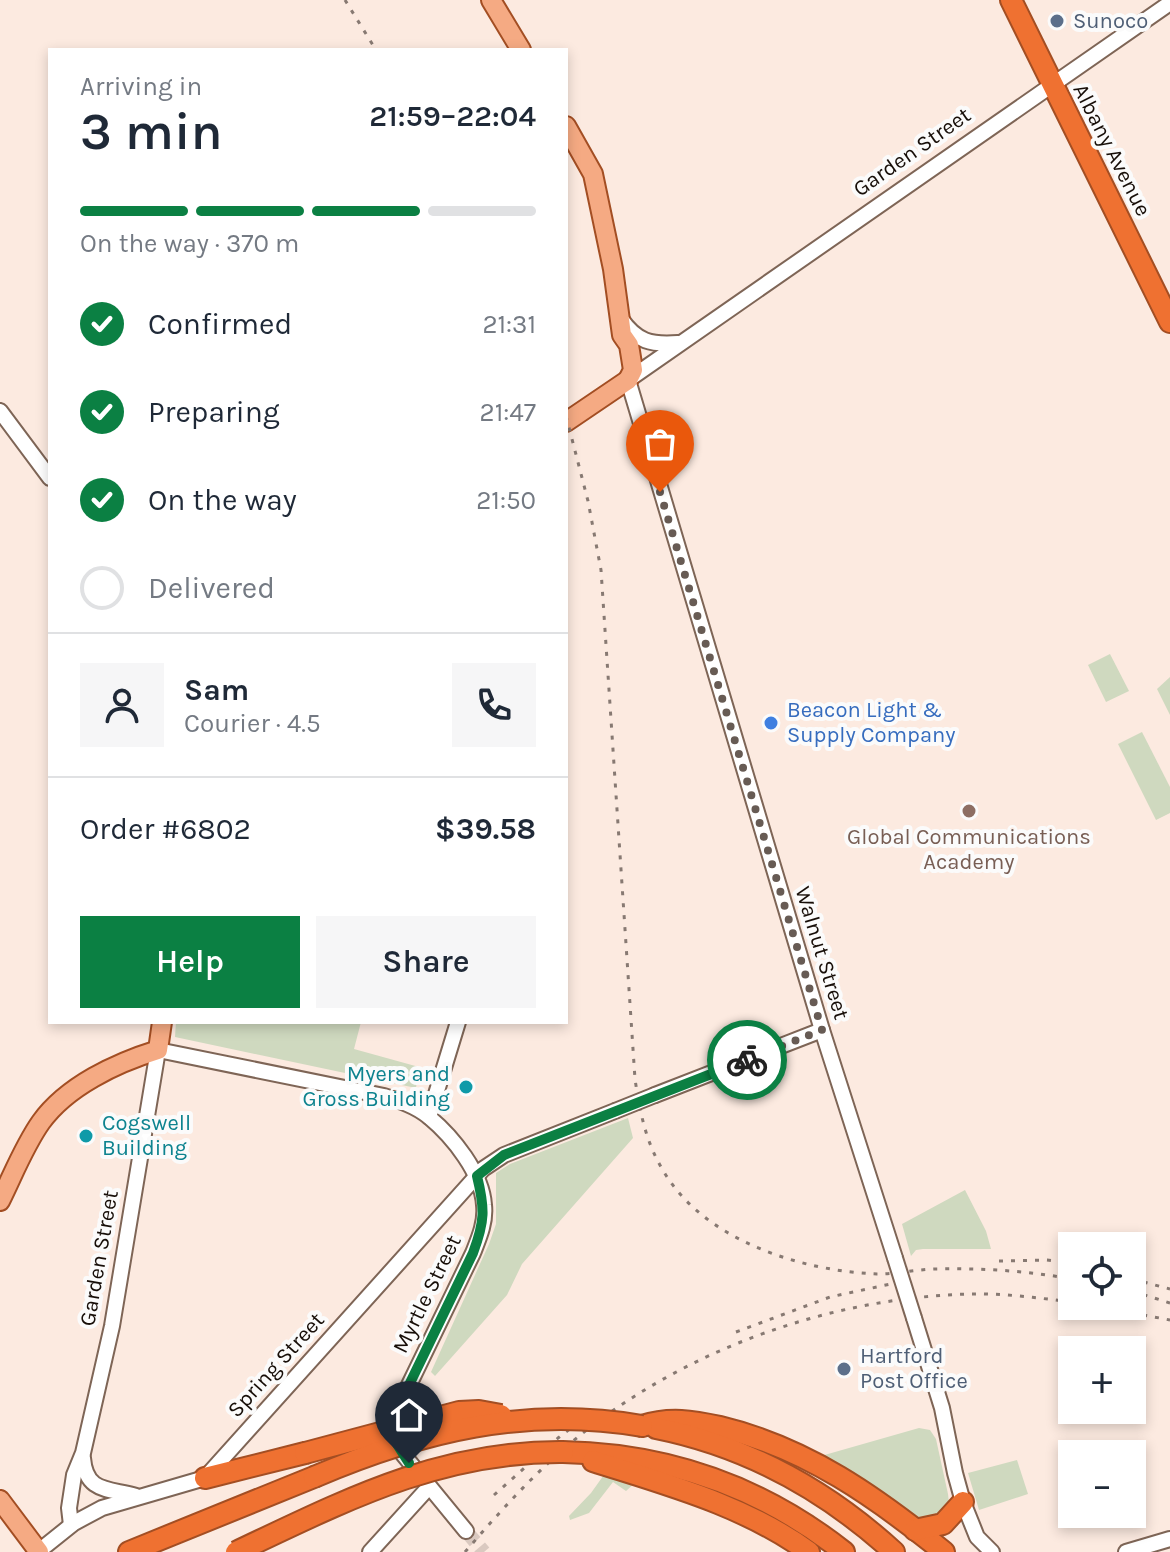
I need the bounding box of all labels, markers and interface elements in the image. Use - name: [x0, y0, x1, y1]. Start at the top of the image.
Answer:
- place label: Sunoco: [1073, 8, 1148, 34]
- marker: Sunoco: [1048, 12, 1066, 30]
- text: Arriving in: [80, 71, 202, 102]
- street label: Albany Avenue: [1067, 79, 1157, 221]
- text: 21:59–22:04: [369, 98, 536, 134]
- text: 3 min: [80, 101, 223, 162]
- street label: Garden Street: [848, 102, 976, 202]
- text: On the way · 370 m: [80, 228, 299, 259]
- icon: check: [80, 302, 124, 346]
- text: Confirmed: [148, 306, 292, 342]
- text: 21:31: [482, 309, 536, 340]
- icon: check: [80, 390, 124, 434]
- text: Preparing: [148, 394, 280, 430]
- text: 21:47: [480, 397, 536, 428]
- pin: [626, 410, 694, 492]
- icon: bag: [638, 422, 682, 466]
- icon: check: [80, 478, 124, 522]
- text: On the way: [148, 482, 297, 518]
- text: 21:50: [476, 485, 536, 516]
- text: Delivered: [148, 570, 275, 606]
- button: person: [80, 663, 164, 747]
- button: phone: [452, 663, 536, 747]
- text: Sam: [184, 672, 249, 708]
- place label: Beacon Light & Supply Company: [787, 697, 956, 748]
- text: Courier · 4.5: [184, 708, 321, 739]
- marker: Beacon Light & Supply Company: [762, 714, 780, 732]
- marker: Global Communications Academy: [960, 802, 978, 820]
- text: Order #6802: [80, 811, 251, 847]
- text: $39.58: [435, 811, 536, 847]
- place label: Global Communications Academy: [847, 824, 1091, 875]
- street label: Walnut Street: [789, 883, 855, 1023]
- button: Help: [80, 916, 300, 1008]
- button: Share: [316, 916, 536, 1008]
- courier: [707, 1020, 787, 1100]
- icon: bike: [725, 1038, 769, 1082]
- place label: Myers and Gross Building: [303, 1061, 451, 1112]
- marker: Myers and Gross Building: [457, 1078, 475, 1096]
- place label: Cogswell Building: [102, 1110, 191, 1161]
- marker: Cogswell Building: [77, 1127, 95, 1145]
- street label: Garden Street: [74, 1188, 124, 1328]
- street label: Myrtle Street: [387, 1231, 467, 1357]
- map controls: [1058, 1232, 1146, 1528]
- button: locate: [1058, 1232, 1146, 1320]
- street label: Spring Street: [222, 1307, 330, 1423]
- button: +: [1058, 1336, 1146, 1424]
- place label: Hartford Post Office: [860, 1343, 968, 1394]
- marker: Hartford Post Office: [835, 1360, 853, 1378]
- pin: [375, 1381, 443, 1463]
- icon: home: [387, 1393, 431, 1437]
- button: −: [1058, 1440, 1146, 1528]

